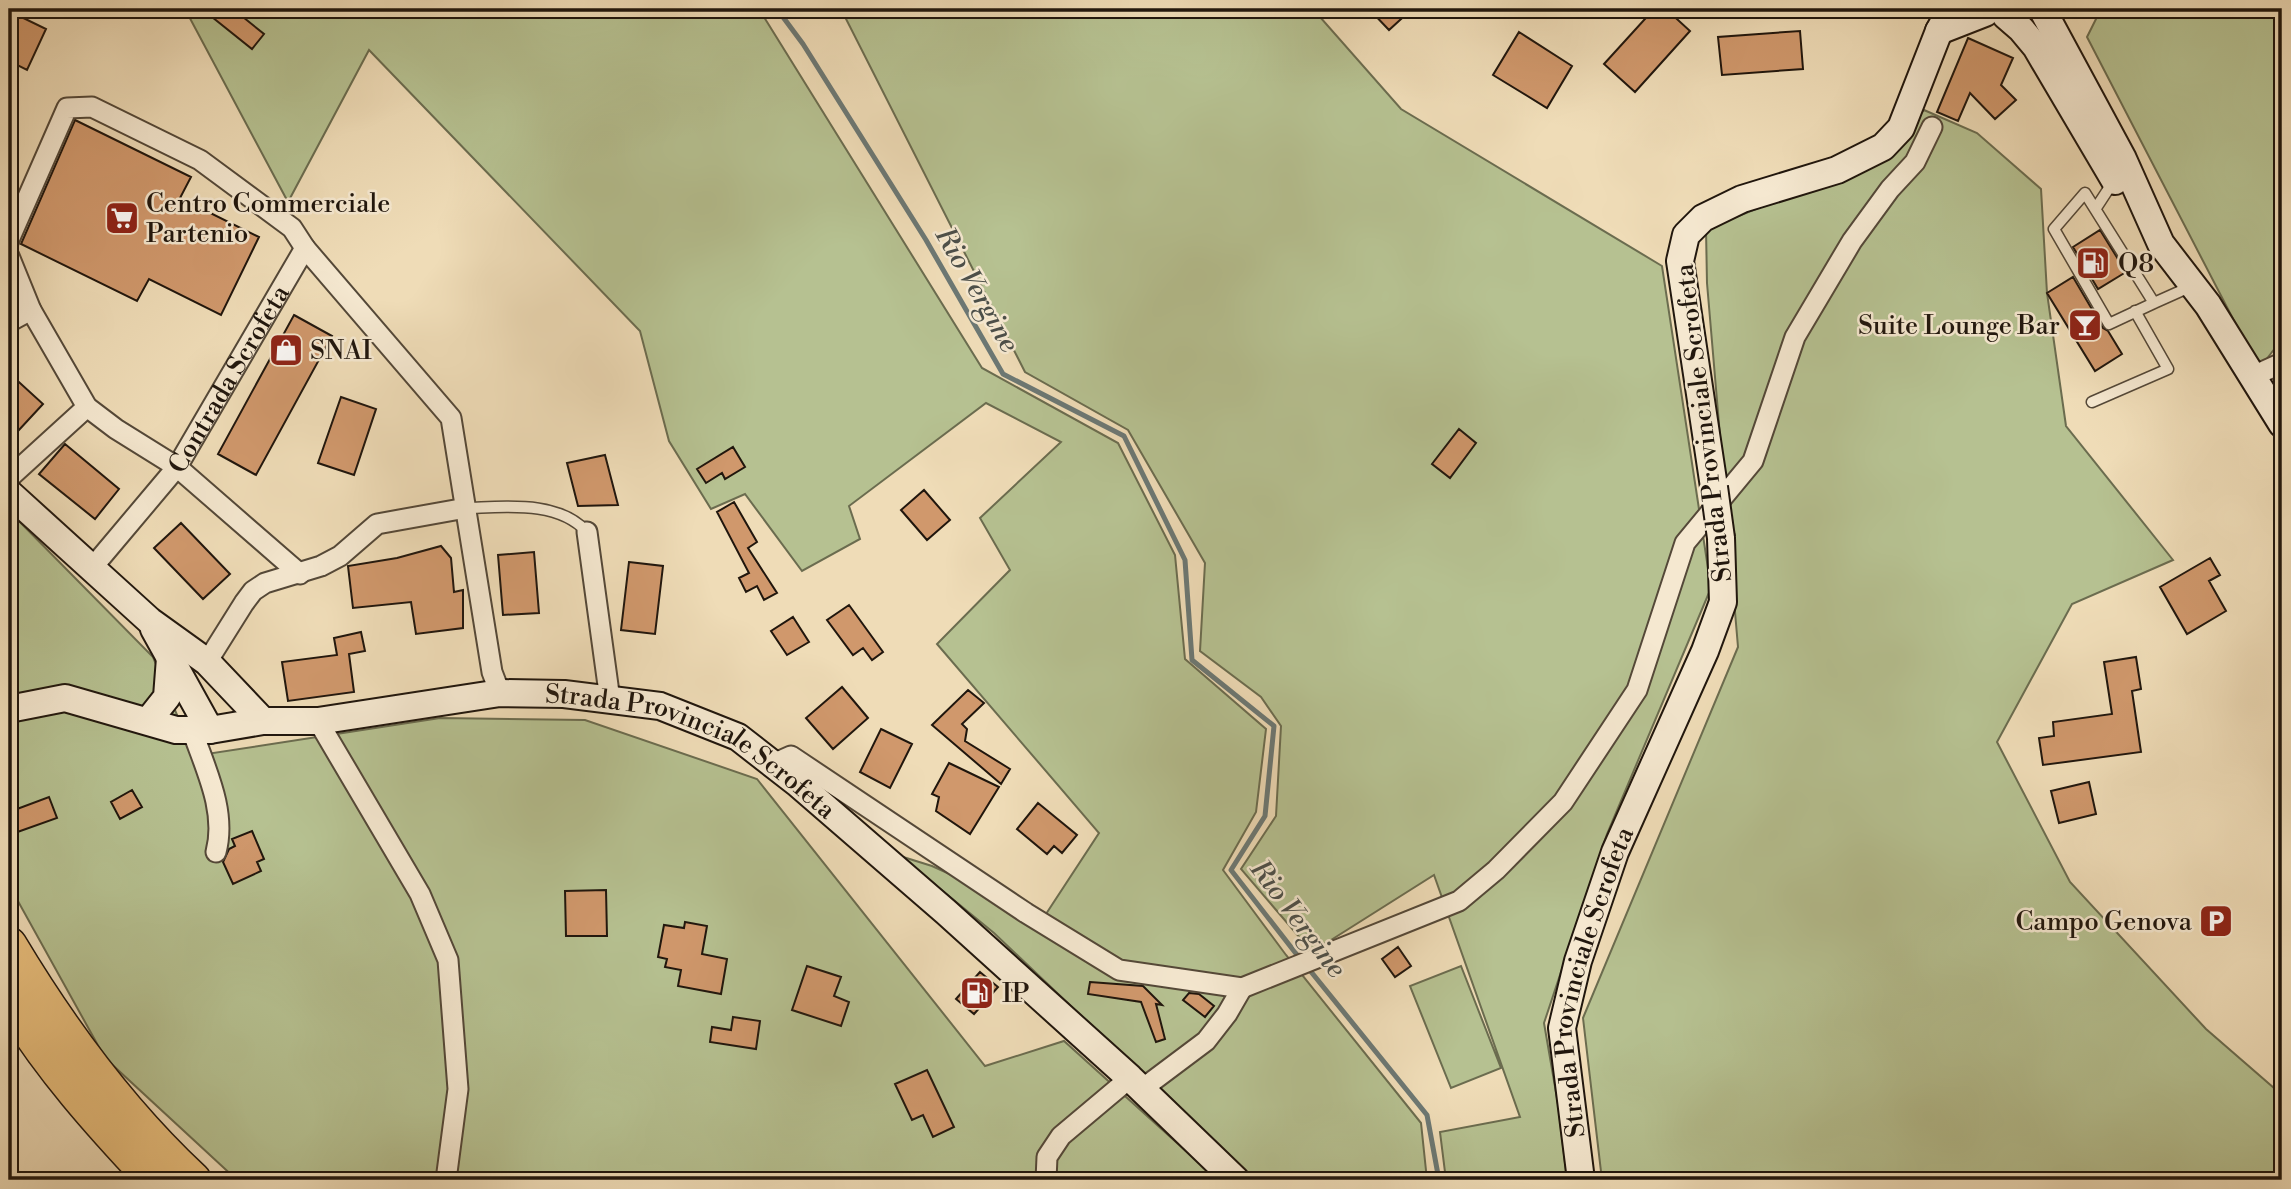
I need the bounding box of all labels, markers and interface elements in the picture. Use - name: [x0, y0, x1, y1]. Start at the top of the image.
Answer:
- place label: Centro Commerciale Partenio: [146, 188, 390, 250]
- supermarket icon: Centro Commerciale Partenio: [103, 199, 141, 237]
- water label: Rio Vergine: [926, 220, 1027, 359]
- fuel station icon: Q8: [2074, 244, 2112, 282]
- place label: Q8: [2118, 248, 2154, 280]
- street label: Strada Provinciale Scrofeta: [1668, 261, 1739, 584]
- street label: Contrada Scrofeta: [162, 279, 297, 479]
- bar icon: Suite Lounge Bar: [2066, 306, 2104, 344]
- place label: Suite Lounge Bar: [1858, 310, 2060, 342]
- shop icon: SNAI: [267, 331, 305, 369]
- place label: SNAI: [310, 335, 372, 367]
- street label: Strada Provinciale Scrofeta: [545, 679, 843, 827]
- street label: Strada Provinciale Scrofeta: [1547, 821, 1642, 1140]
- water label: Rio Vergine: [1242, 852, 1353, 985]
- parking icon: Campo Genova: [2197, 902, 2235, 940]
- place label: Campo Genova: [2015, 906, 2193, 938]
- fuel station icon: IP: [958, 974, 996, 1012]
- place label: IP: [1002, 978, 1030, 1010]

